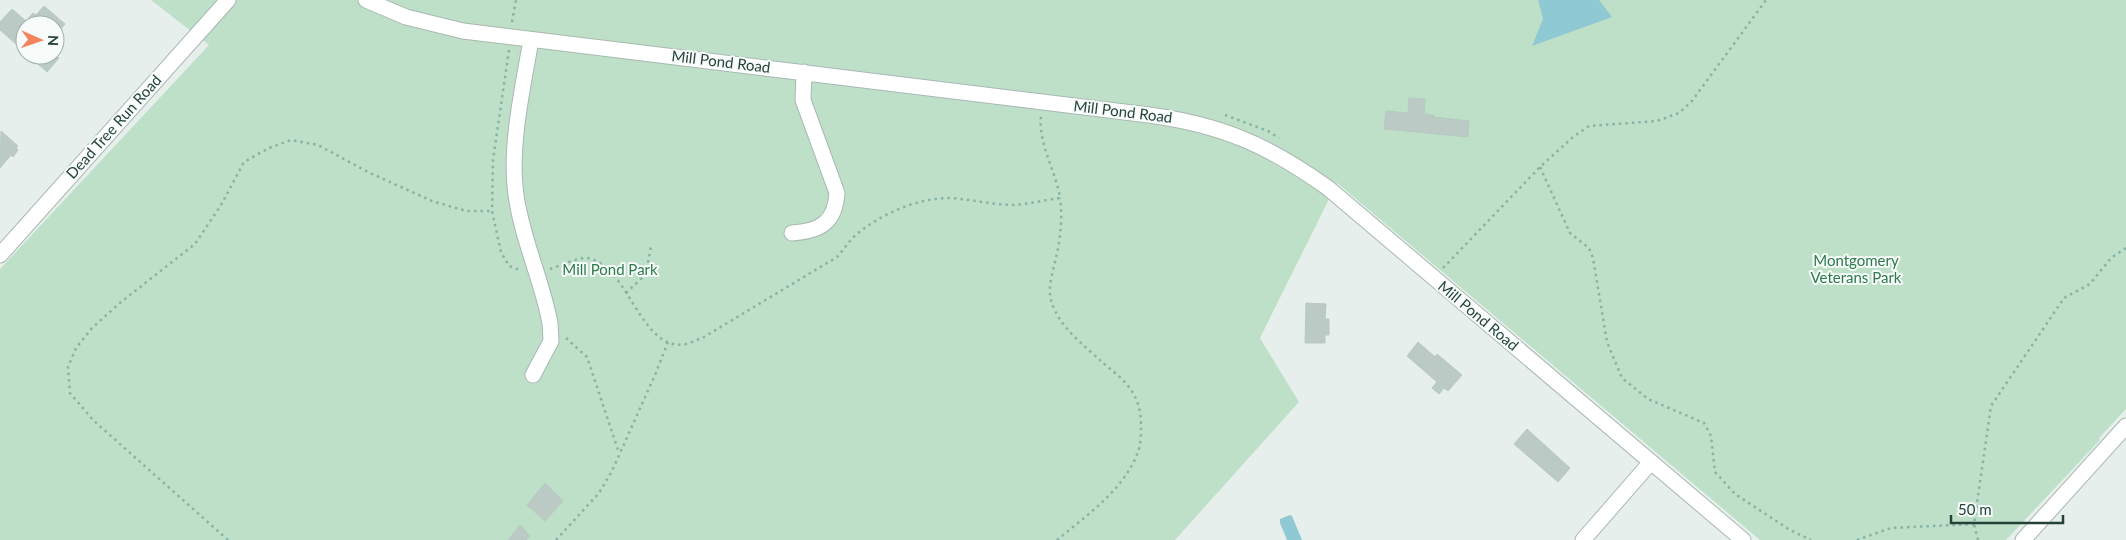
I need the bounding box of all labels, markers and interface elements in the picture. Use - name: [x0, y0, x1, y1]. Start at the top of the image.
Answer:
- north arrow: [15, 15, 65, 65]
- text: N: [45, 35, 62, 46]
- street label: Mill Pond Road: [671, 46, 772, 76]
- street label: Dead Tree Run Road: [62, 71, 165, 182]
- street label: Mill Pond Road: [1073, 96, 1174, 126]
- park label: Montgomery Veterans Park: [1811, 251, 1902, 286]
- park label: Mill Pond Park: [562, 260, 658, 278]
- street label: Mill Pond Road: [1435, 276, 1522, 354]
- scale bar: [1951, 492, 2064, 524]
- text: 50 m: [1958, 500, 1992, 518]

